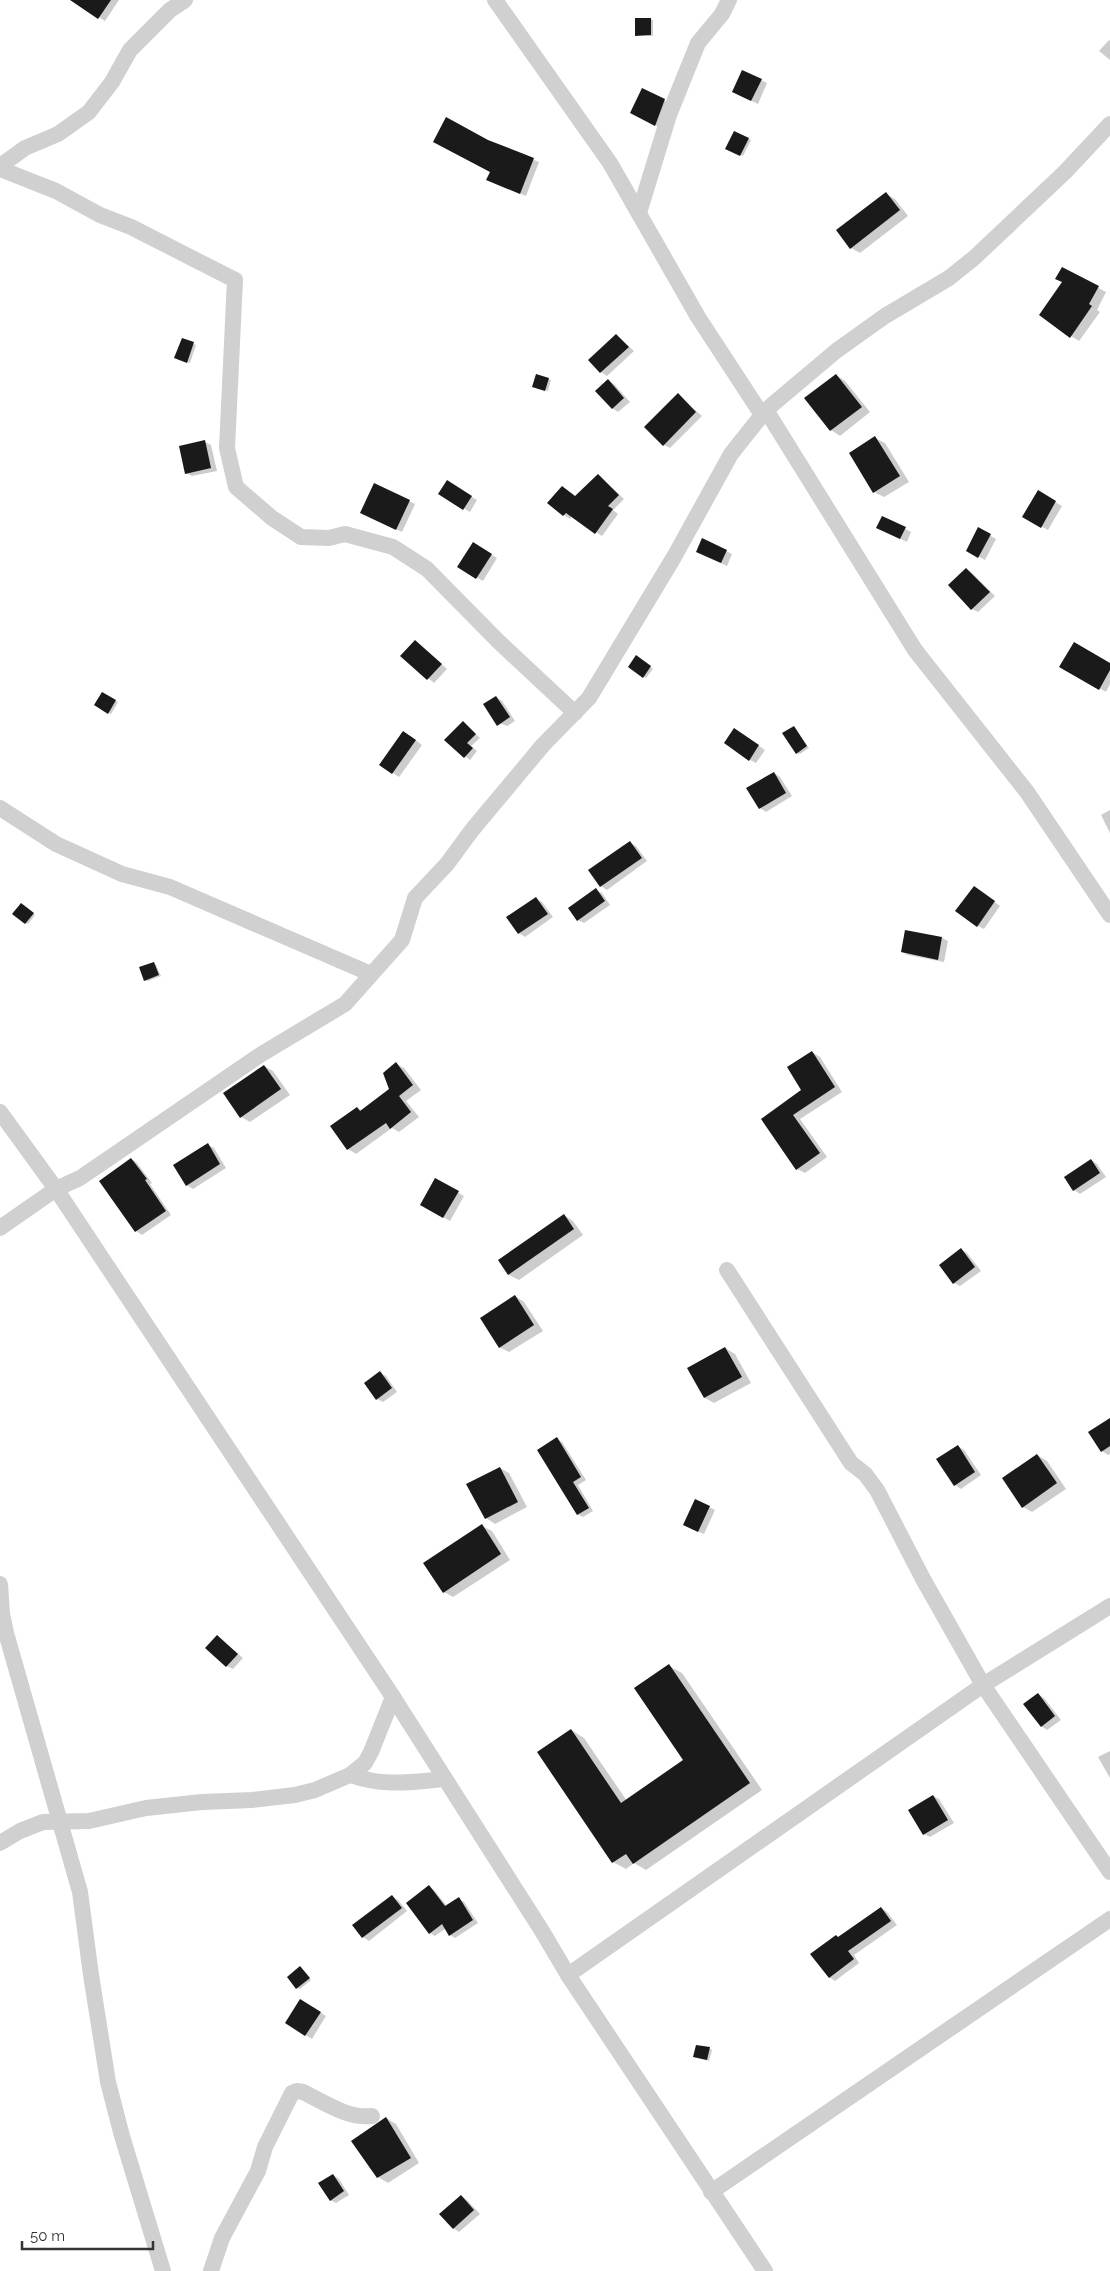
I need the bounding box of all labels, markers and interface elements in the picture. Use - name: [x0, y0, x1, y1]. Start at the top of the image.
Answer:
- scale bar: [22, 2218, 154, 2250]
- text: 50 m: [30, 2227, 65, 2245]

